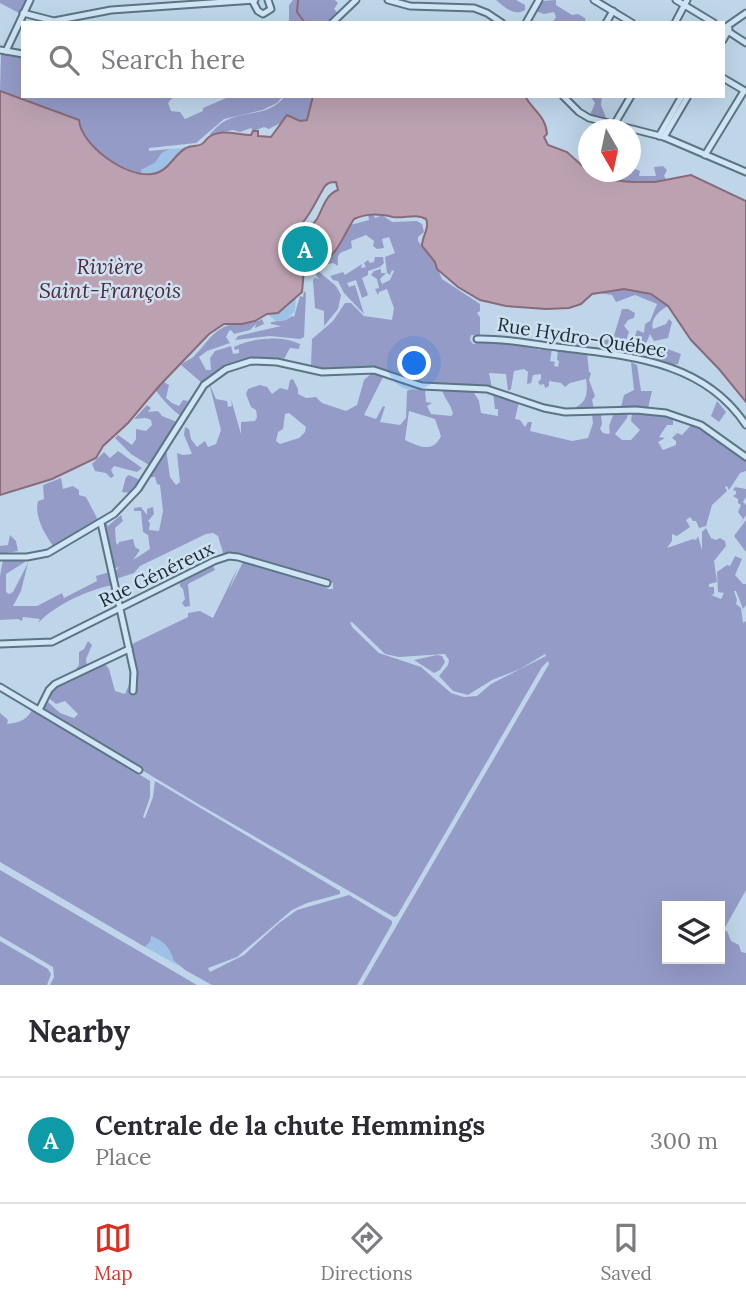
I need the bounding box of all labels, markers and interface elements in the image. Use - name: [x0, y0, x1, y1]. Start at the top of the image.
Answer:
- search box: [21, 21, 725, 98]
- icon: search: [45, 41, 83, 79]
- text: Search here: [101, 43, 245, 76]
- north arrow: [578, 119, 641, 182]
- pin: A: [282, 223, 328, 275]
- water label: Rivière Saint-François: [39, 253, 181, 304]
- street label: Rue Hydro-Québec: [496, 312, 668, 362]
- your location: [397, 346, 431, 380]
- street label: Rue Généreux: [95, 536, 217, 612]
- map controls: [662, 901, 725, 964]
- button: layers: [662, 901, 725, 964]
- text: Nearby: [28, 1012, 130, 1050]
- text: Centrale de la chute Hemmings: [95, 1109, 485, 1142]
- text: A: [43, 1126, 59, 1155]
- text: 300 m: [650, 1126, 718, 1155]
- text: Place: [95, 1142, 152, 1171]
- tab: Map: [94, 1219, 133, 1285]
- tab: Directions: [321, 1219, 413, 1285]
- tab: Saved: [601, 1219, 652, 1285]

